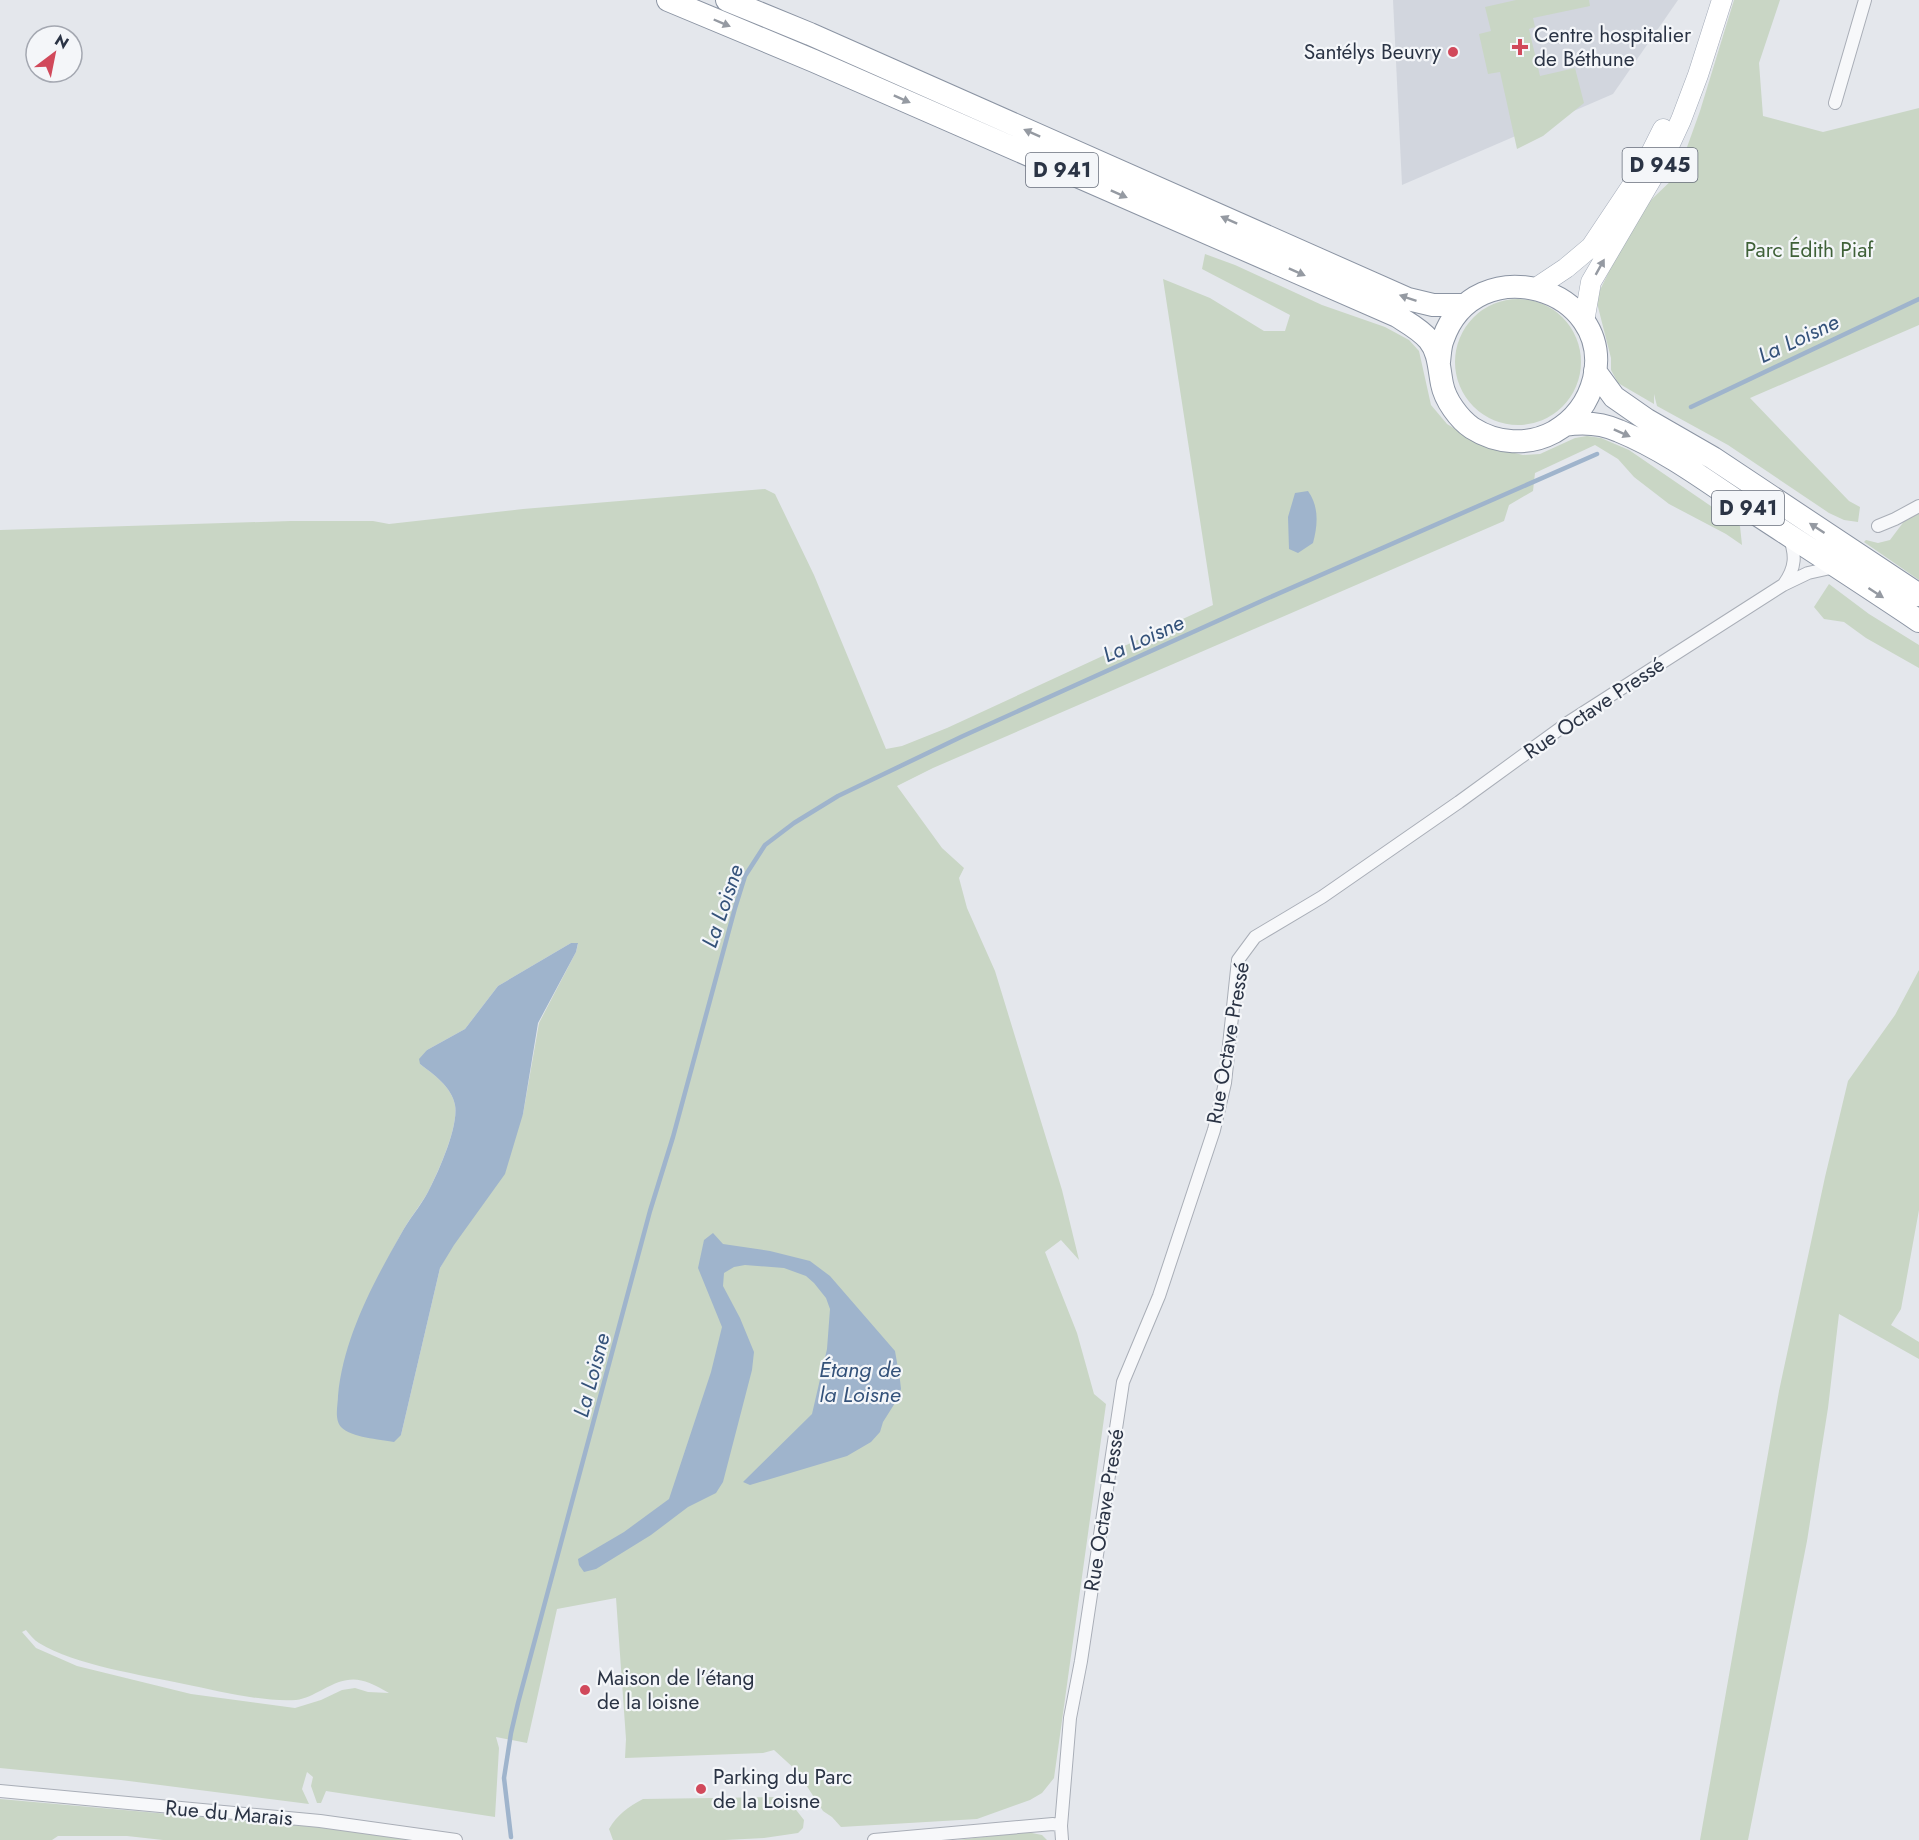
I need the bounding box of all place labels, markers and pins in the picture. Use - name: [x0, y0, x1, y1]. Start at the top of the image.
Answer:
- place label: Centre hospitalier de Béthune: [1534, 20, 1692, 74]
- place label: Santélys Beuvry: [1304, 37, 1442, 67]
- marker: Centre hospitalier de Béthune: [1511, 38, 1529, 56]
- marker: Santélys Beuvry: [1446, 45, 1460, 59]
- place label: Maison de l’étang de la loisne: [597, 1663, 754, 1717]
- marker: Maison de l’étang de la loisne: [578, 1683, 592, 1697]
- place label: Parking du Parc de la Loisne: [713, 1762, 852, 1816]
- marker: Parking du Parc de la Loisne: [694, 1782, 708, 1796]

